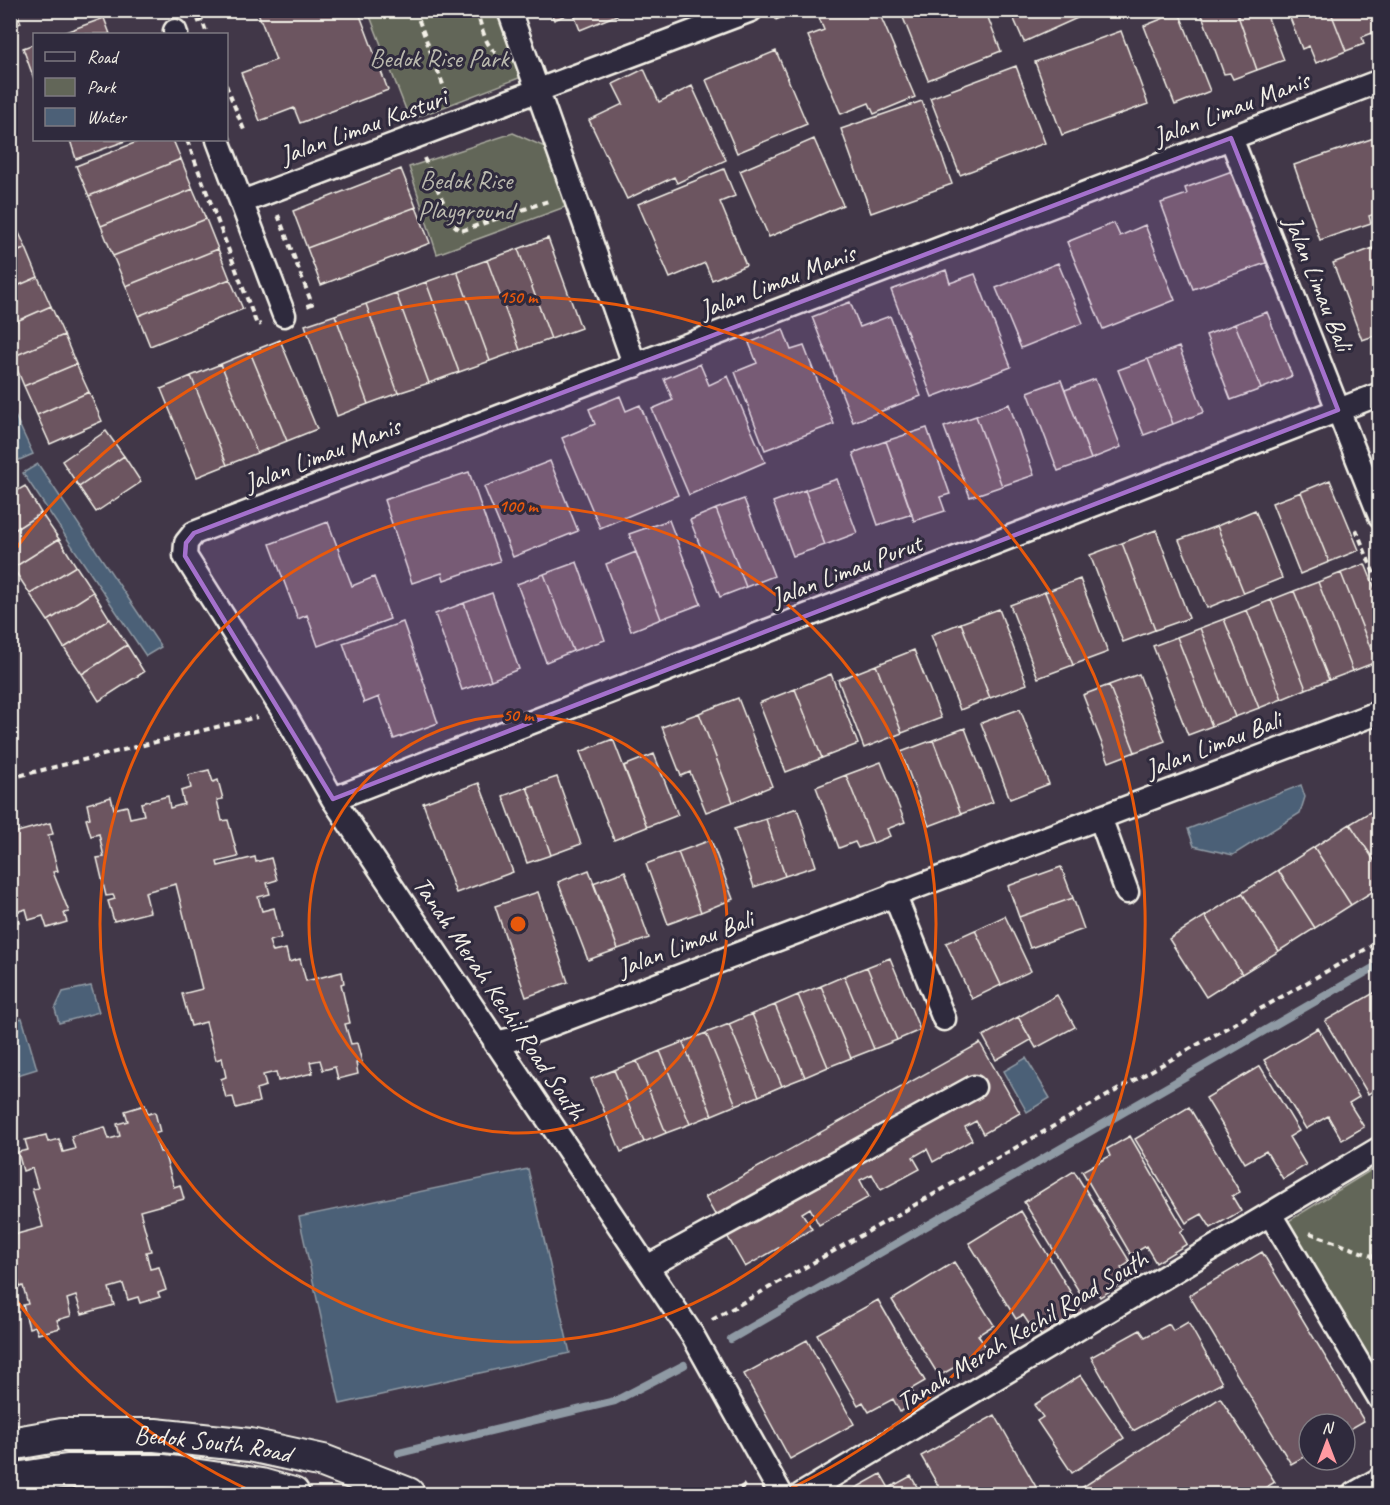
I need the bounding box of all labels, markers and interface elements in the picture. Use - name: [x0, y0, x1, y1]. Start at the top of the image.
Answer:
- legend: [33, 33, 228, 141]
- park label: Bedok Rise Park: [369, 42, 510, 75]
- text: Road: [87, 46, 120, 68]
- street label: Jalan Limau Manis: [1147, 63, 1316, 154]
- text: Park: [87, 76, 117, 98]
- street label: Jalan Limau Kasturi: [274, 80, 454, 172]
- text: Water: [87, 106, 128, 128]
- park label: Bedok Rise Playground: [418, 164, 518, 227]
- street label: Jalan Limau Bali: [1276, 209, 1362, 359]
- street label: Jalan Limau Manis: [693, 236, 862, 327]
- text: 150 m: [499, 286, 539, 308]
- street label: Jalan Limau Manis: [238, 409, 407, 500]
- text: 100 m: [499, 495, 539, 517]
- street label: Jalan Limau Purut: [764, 526, 928, 615]
- street label: Jalan Limau Bali: [1139, 702, 1289, 786]
- text: 50 m: [503, 704, 535, 726]
- street label: Tanah Merah Kechil Road South: [406, 870, 595, 1128]
- street label: Jalan Limau Bali: [611, 901, 761, 985]
- centre of rings: [508, 914, 528, 934]
- street label: Tanah Merah Kechil Road South: [891, 1241, 1155, 1419]
- north arrow: [1297, 1412, 1357, 1472]
- text: N: [1322, 1418, 1335, 1438]
- street label: Bedok South Road: [134, 1419, 298, 1471]

